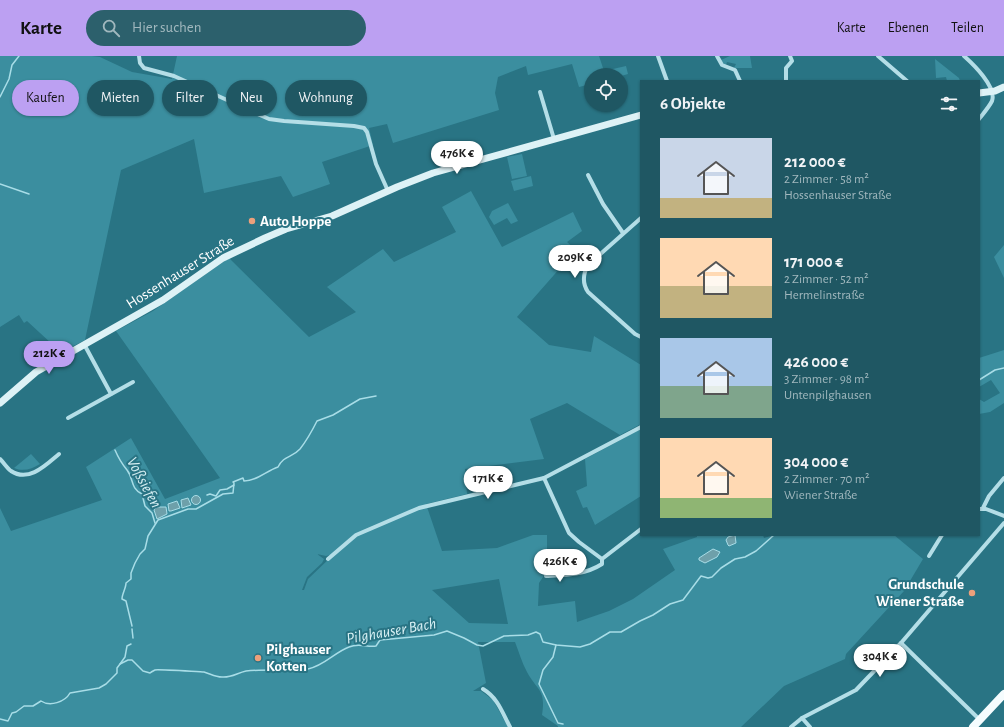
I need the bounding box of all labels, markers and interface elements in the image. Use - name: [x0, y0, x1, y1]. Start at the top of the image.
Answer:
- search box: [86, 10, 366, 46]
- icon: search: [100, 17, 122, 39]
- text: Karte: [20, 19, 62, 38]
- text: Hier suchen: [132, 20, 201, 35]
- text: Karte: [837, 21, 866, 35]
- text: Ebenen: [888, 21, 929, 35]
- text: Teilen: [951, 21, 984, 35]
- map controls: [584, 68, 628, 112]
- button: locate: [584, 68, 628, 112]
- chip: Kaufen: [12, 80, 79, 116]
- chip: Mieten: [87, 80, 154, 116]
- chip: Filter: [162, 80, 218, 116]
- chip: Neu: [226, 80, 277, 116]
- chip: Wohnung: [285, 80, 367, 116]
- icon: filters: [938, 93, 960, 115]
- text: 6 Objekte: [660, 95, 725, 112]
- pin: 476K €: [424, 141, 490, 175]
- text: 476K €: [440, 147, 474, 160]
- text: 212 000 €: [784, 153, 846, 170]
- icon: home: [692, 154, 740, 202]
- text: 2 Zimmer · 58 m²: [784, 173, 869, 186]
- text: Hossenhauser Straße: [784, 189, 891, 202]
- place label: Auto Hoppe: [260, 214, 331, 229]
- marker: Auto Hoppe: [247, 216, 257, 226]
- street label: Hossenhauser Straße: [124, 233, 237, 312]
- pin: 209K €: [542, 245, 608, 279]
- text: 209K €: [558, 251, 592, 264]
- text: 171 000 €: [784, 253, 843, 270]
- icon: home: [692, 254, 740, 302]
- text: 2 Zimmer · 52 m²: [784, 273, 869, 286]
- text: Hermelinstraße: [784, 289, 865, 302]
- pin: 212K €: [16, 341, 82, 375]
- text: 212K €: [33, 347, 65, 360]
- text: 426 000 €: [784, 353, 848, 370]
- icon: home: [692, 354, 740, 402]
- text: 3 Zimmer · 98 m²: [784, 373, 869, 386]
- text: Untenpilghausen: [784, 389, 871, 402]
- text: 304 000 €: [784, 453, 848, 470]
- icon: home: [692, 454, 740, 502]
- water label: Voßsiefen: [124, 455, 164, 510]
- pin: 171K €: [455, 466, 521, 500]
- text: 171K €: [473, 472, 503, 485]
- text: 2 Zimmer · 70 m²: [784, 473, 870, 486]
- text: Wiener Straße: [784, 489, 857, 502]
- pin: 426K €: [527, 549, 593, 583]
- text: 426K €: [543, 555, 577, 568]
- place label: Grundschule Wiener Straße: [876, 577, 964, 609]
- marker: Grundschule Wiener Straße: [967, 588, 977, 598]
- water label: Pilghauser Bach: [345, 615, 437, 647]
- place label: Pilghauser Kotten: [266, 642, 332, 674]
- pin: 304K €: [847, 644, 913, 678]
- text: 304K €: [863, 650, 897, 663]
- marker: Pilghauser Kotten: [253, 653, 263, 663]

